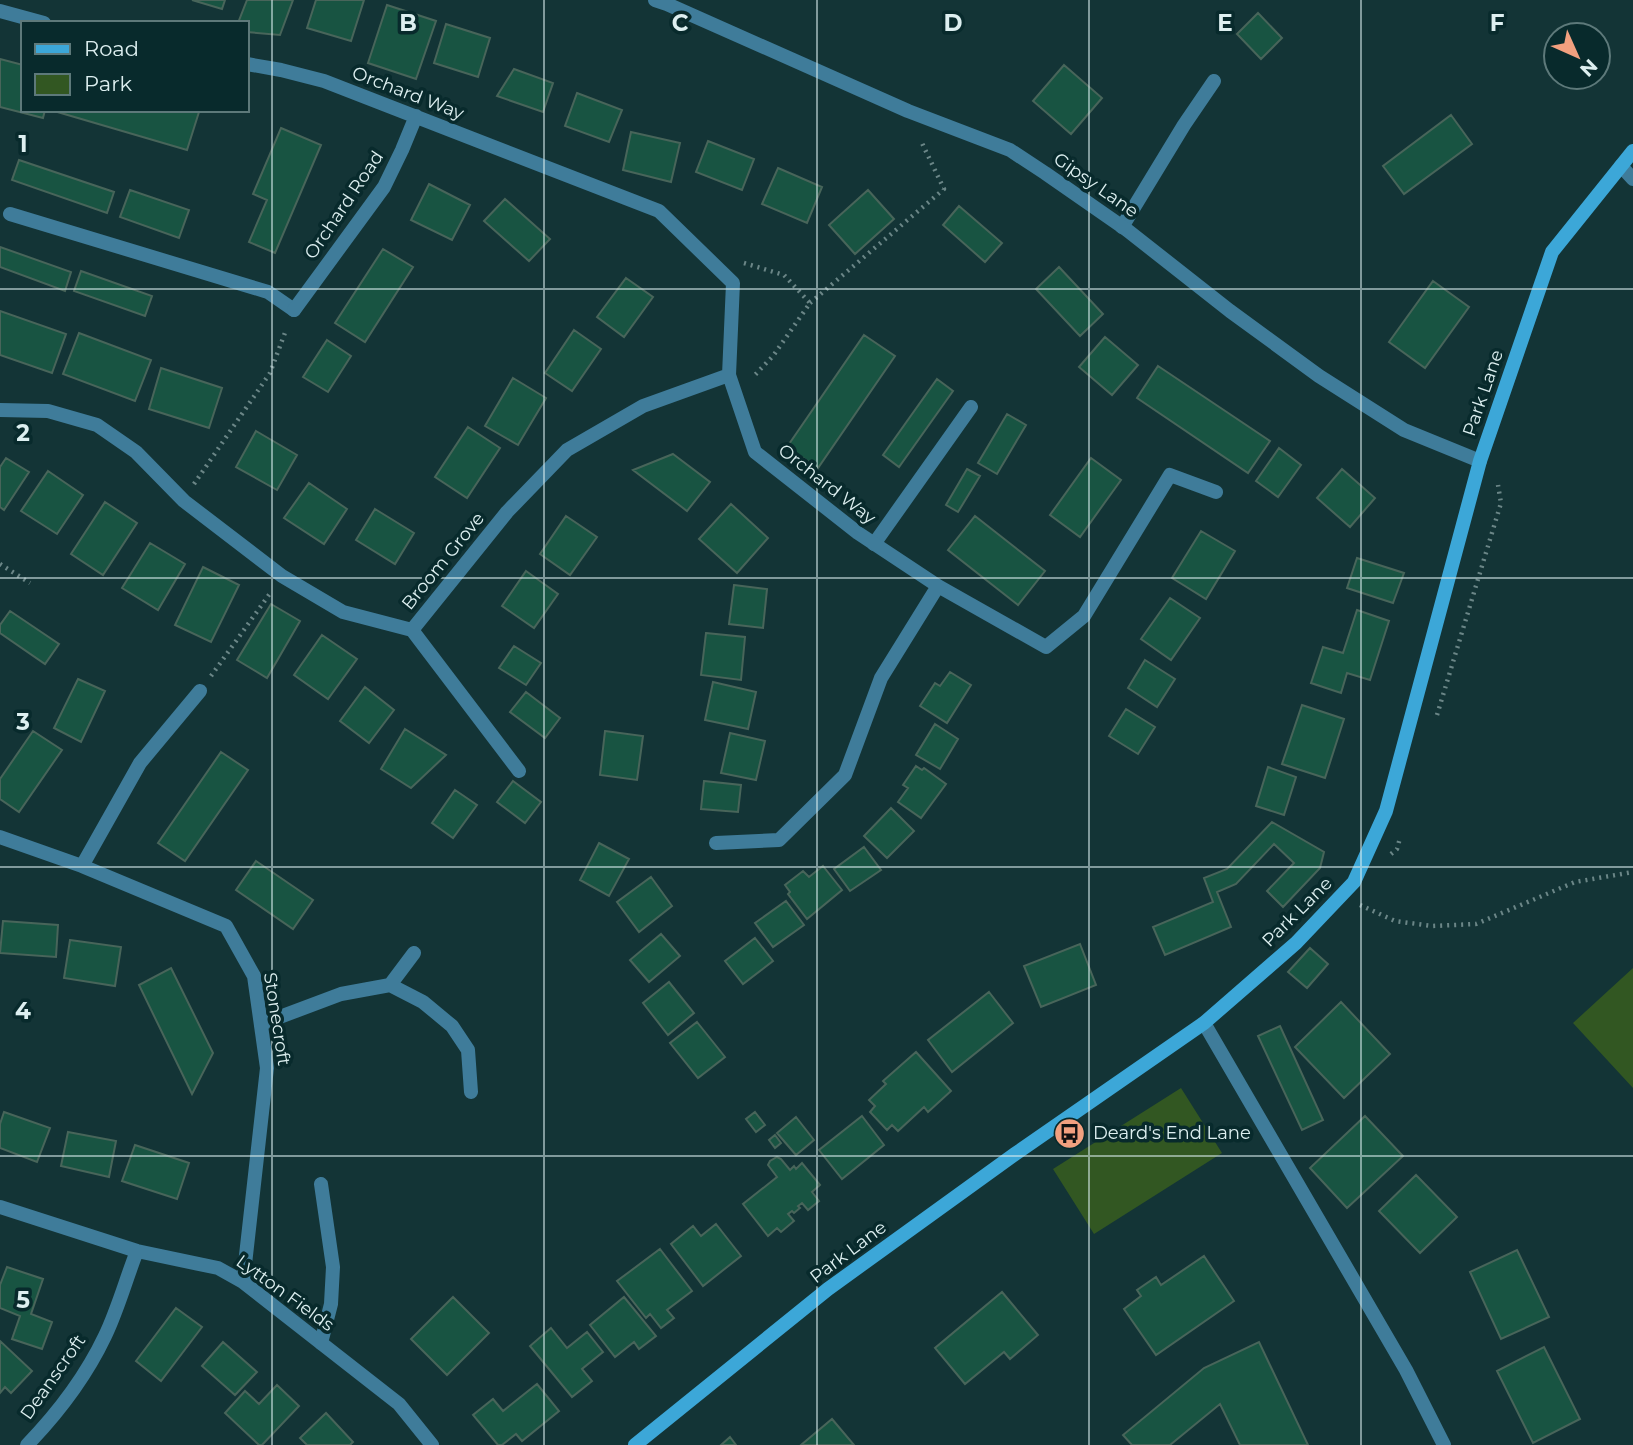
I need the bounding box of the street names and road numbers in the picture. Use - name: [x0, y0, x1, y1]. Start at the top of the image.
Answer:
- street label: Orchard Way: [349, 62, 467, 124]
- street label: Orchard Road: [300, 147, 388, 263]
- street label: Gipsy Lane: [1049, 148, 1143, 222]
- street label: Park Lane: [1458, 347, 1508, 439]
- street label: Orchard Way: [774, 439, 880, 529]
- street label: Broom Grove: [397, 508, 489, 614]
- street label: Park Lane: [1257, 872, 1337, 952]
- street label: Stonecroft: [259, 971, 295, 1067]
- street label: Park Lane: [805, 1216, 891, 1288]
- street label: Lytton Fields: [232, 1250, 338, 1336]
- street label: Deanscroft: [16, 1330, 90, 1424]

